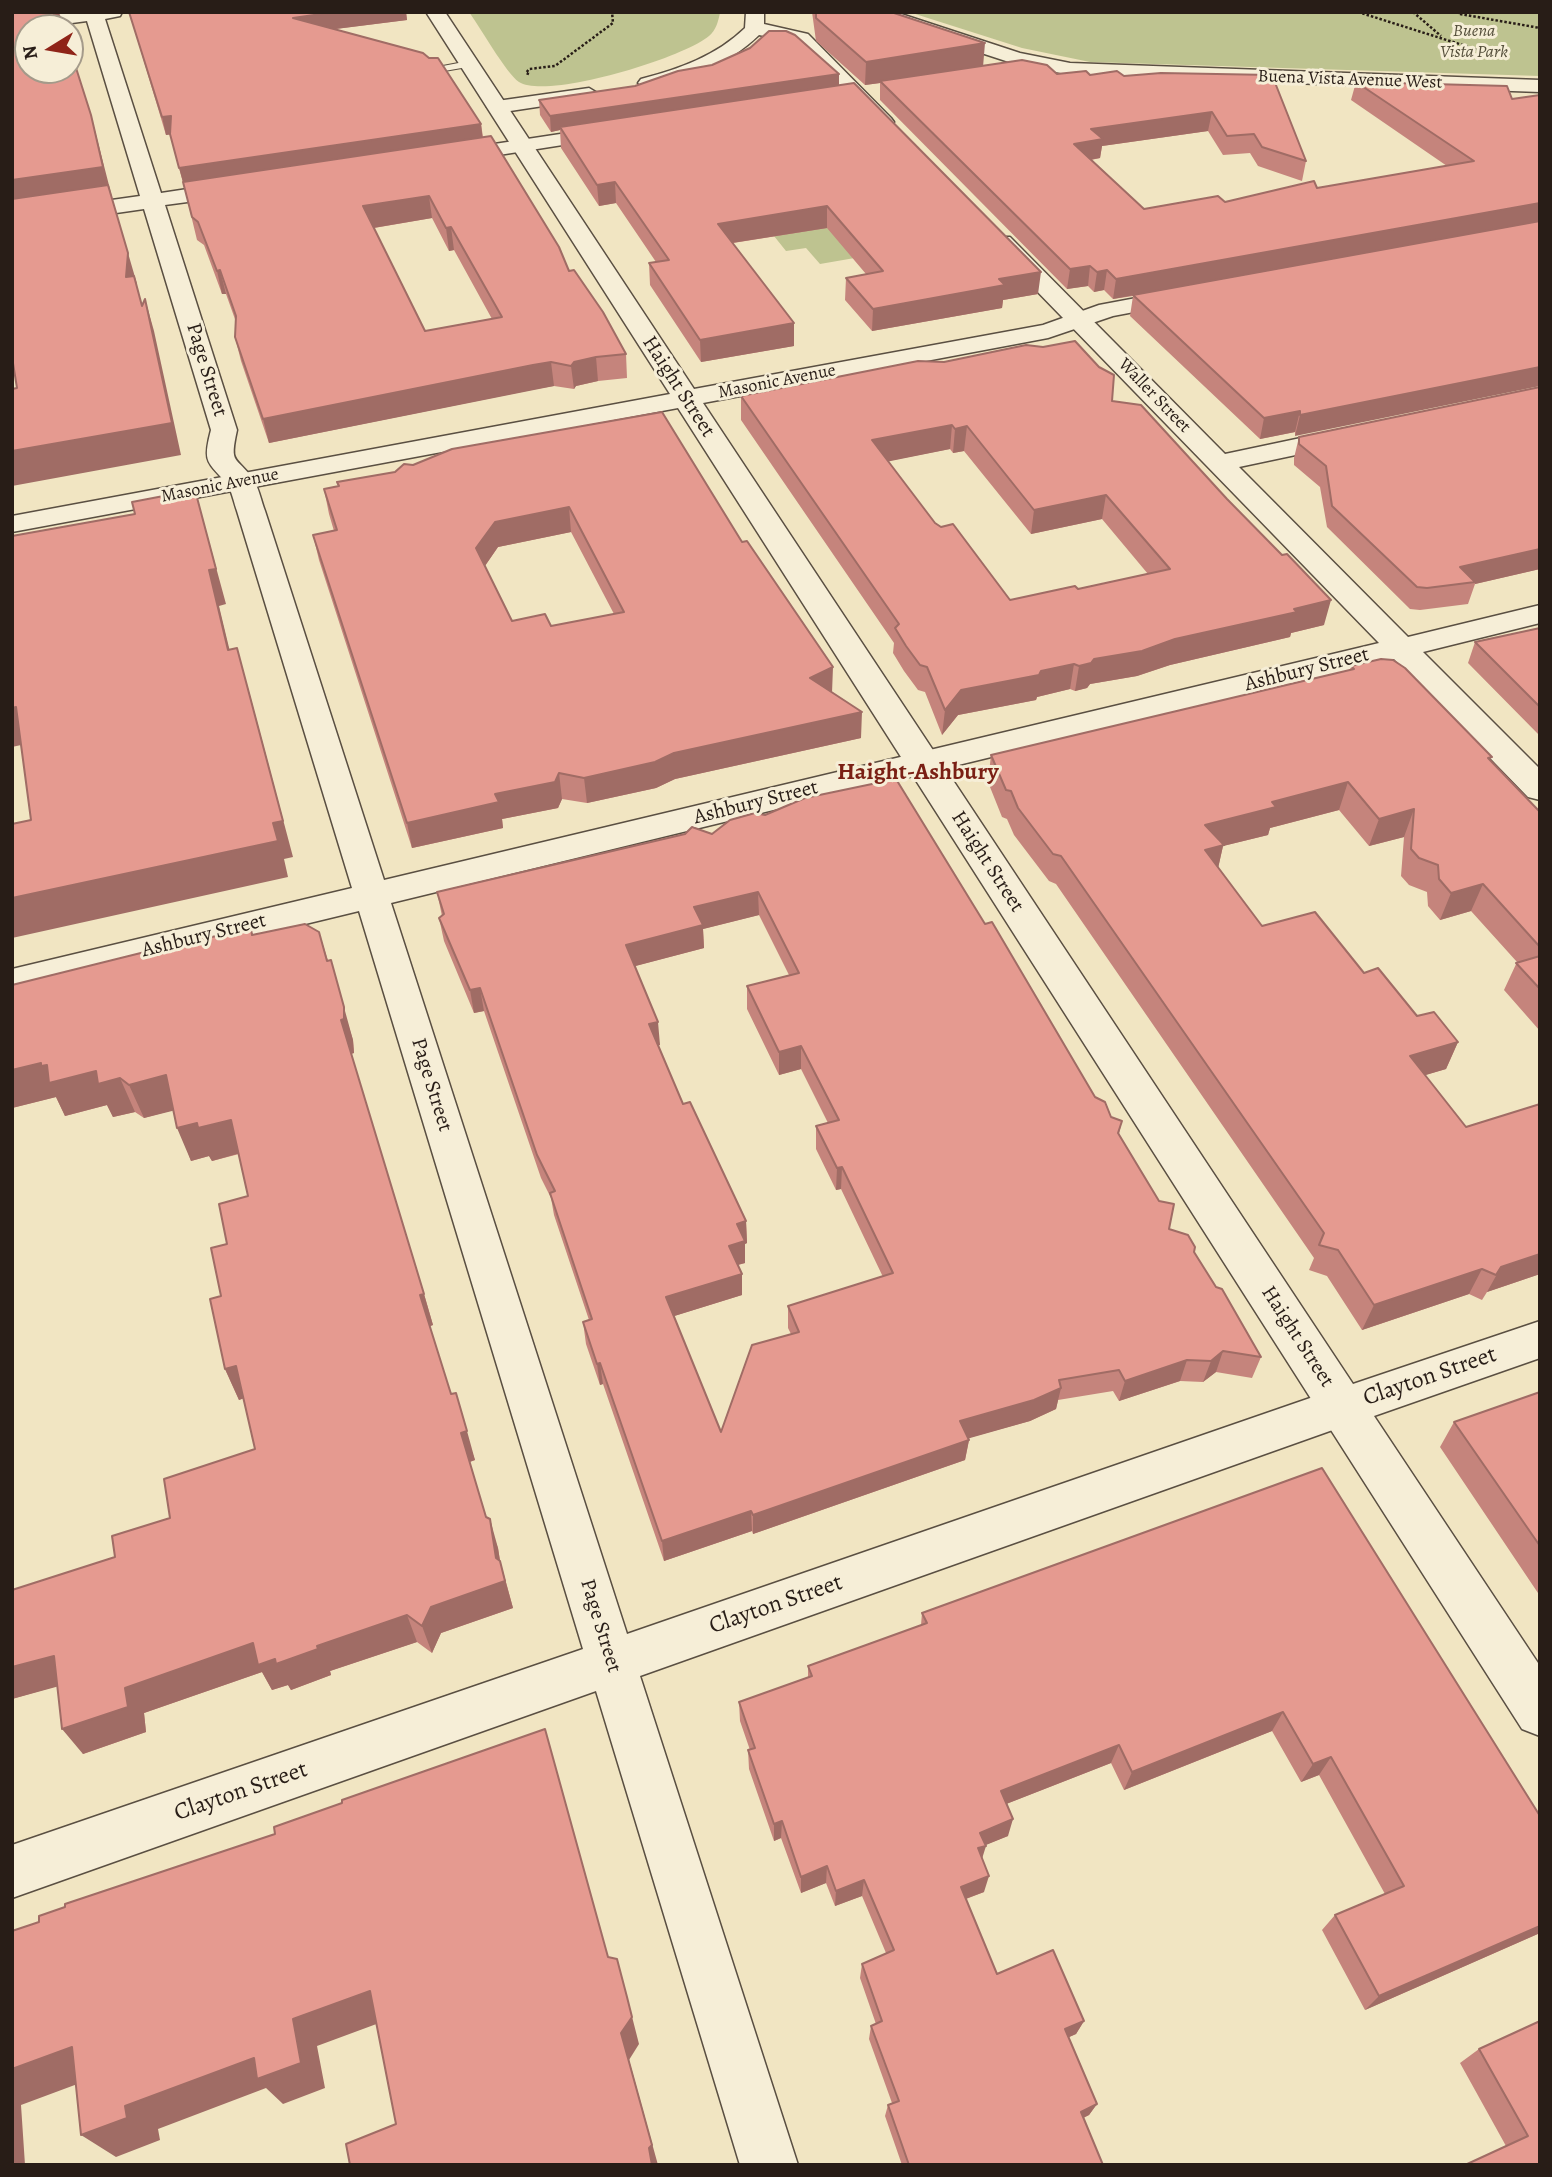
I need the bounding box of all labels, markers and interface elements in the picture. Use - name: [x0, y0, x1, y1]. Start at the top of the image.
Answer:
- north arrow: [14, 14, 84, 84]
- park label: Buena Vista Park: [1440, 21, 1508, 64]
- text: N: [16, 43, 44, 62]
- street label: Buena Vista Avenue West: [1257, 66, 1443, 94]
- street label: Page Street: [180, 320, 232, 420]
- street label: Haight Street: [636, 332, 720, 442]
- street label: Waller Street: [1113, 354, 1195, 438]
- street label: Masonic Avenue: [716, 360, 838, 404]
- street label: Masonic Avenue: [159, 464, 281, 508]
- street label: Ashbury Street: [1242, 642, 1372, 698]
- district label: Haight-Ashbury: [837, 759, 999, 787]
- street label: Ashbury Street: [691, 775, 821, 831]
- street label: Haight Street: [945, 807, 1029, 917]
- street label: Ashbury Street: [139, 908, 269, 964]
- street label: Page Street: [405, 1035, 457, 1135]
- street label: Haight Street: [1255, 1282, 1339, 1392]
- street label: Clayton Street: [1360, 1341, 1500, 1413]
- street label: Clayton Street: [706, 1569, 846, 1641]
- street label: Page Street: [574, 1576, 626, 1676]
- street label: Clayton Street: [171, 1756, 311, 1828]

